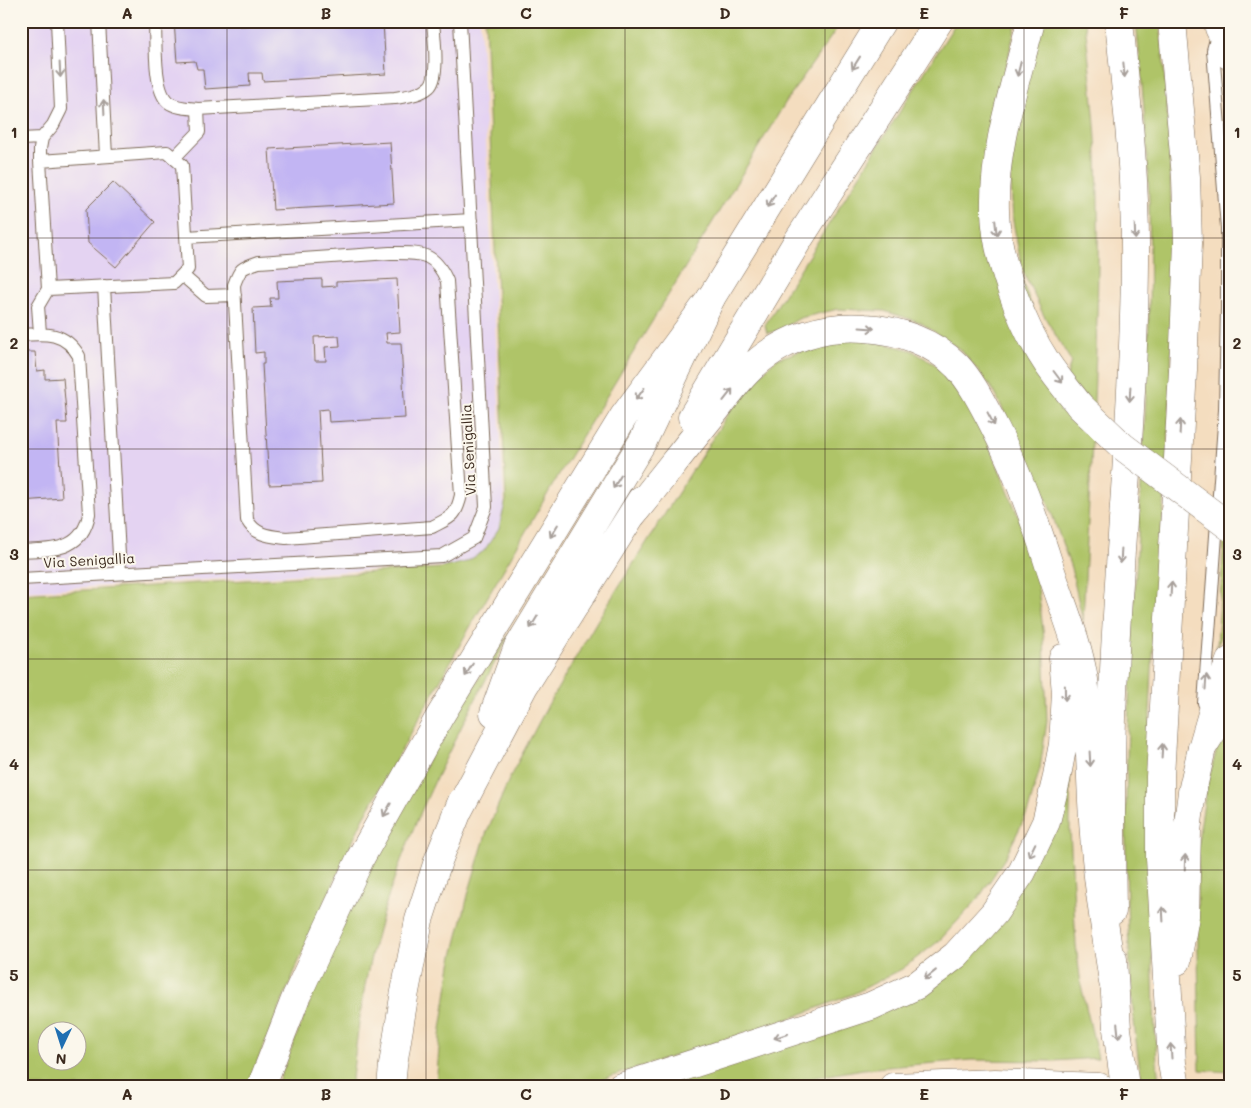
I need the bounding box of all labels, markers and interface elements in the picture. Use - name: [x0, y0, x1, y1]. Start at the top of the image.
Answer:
- text: A: [121, 2, 133, 23]
- text: B: [321, 2, 331, 23]
- text: C: [520, 2, 532, 23]
- text: D: [719, 2, 731, 23]
- text: E: [919, 2, 929, 23]
- text: F: [1119, 2, 1129, 23]
- one-way arrow: [851, 55, 861, 69]
- one-way arrow: [1014, 60, 1023, 76]
- one-way arrow: [1119, 61, 1129, 77]
- one-way arrow: [55, 62, 64, 78]
- one-way arrow: [99, 100, 108, 116]
- text: 1: [10, 121, 18, 142]
- text: 1: [1233, 121, 1241, 142]
- one-way arrow: [766, 193, 776, 207]
- one-way arrow: [991, 220, 1001, 236]
- one-way arrow: [1130, 224, 1139, 240]
- one-way arrow: [859, 323, 875, 332]
- text: 2: [10, 332, 19, 353]
- text: 2: [1233, 332, 1242, 353]
- one-way arrow: [1052, 370, 1063, 383]
- one-way arrow: [1126, 386, 1135, 402]
- one-way arrow: [635, 387, 646, 400]
- one-way arrow: [722, 388, 733, 401]
- street label: Via Senigallia: [456, 404, 480, 496]
- one-way arrow: [987, 411, 996, 426]
- one-way arrow: [1176, 419, 1185, 435]
- one-way arrow: [612, 475, 622, 489]
- one-way arrow: [548, 524, 559, 538]
- text: 3: [9, 543, 19, 564]
- text: 3: [1232, 543, 1242, 564]
- street label: Via Senigallia: [43, 548, 135, 572]
- one-way arrow: [1117, 548, 1126, 564]
- one-way arrow: [1166, 581, 1175, 597]
- one-way arrow: [528, 614, 538, 628]
- one-way arrow: [463, 662, 473, 676]
- one-way arrow: [1201, 674, 1210, 690]
- one-way arrow: [1060, 684, 1070, 701]
- one-way arrow: [1157, 743, 1166, 759]
- one-way arrow: [1085, 750, 1095, 767]
- text: 4: [9, 753, 19, 774]
- text: 4: [1232, 753, 1242, 774]
- one-way arrow: [382, 803, 392, 817]
- one-way arrow: [1027, 842, 1036, 857]
- one-way arrow: [1181, 854, 1190, 870]
- one-way arrow: [1159, 906, 1168, 922]
- text: 5: [9, 964, 19, 985]
- text: 5: [1232, 964, 1242, 985]
- one-way arrow: [924, 969, 937, 980]
- north arrow: [38, 1020, 88, 1070]
- one-way arrow: [1113, 1022, 1123, 1038]
- one-way arrow: [773, 1031, 789, 1041]
- one-way arrow: [1167, 1043, 1176, 1059]
- text: N: [55, 1050, 67, 1069]
- text: A: [121, 1083, 133, 1104]
- text: B: [321, 1083, 331, 1104]
- text: C: [520, 1083, 532, 1104]
- text: D: [719, 1083, 731, 1104]
- text: E: [919, 1083, 929, 1104]
- text: F: [1119, 1083, 1129, 1104]

